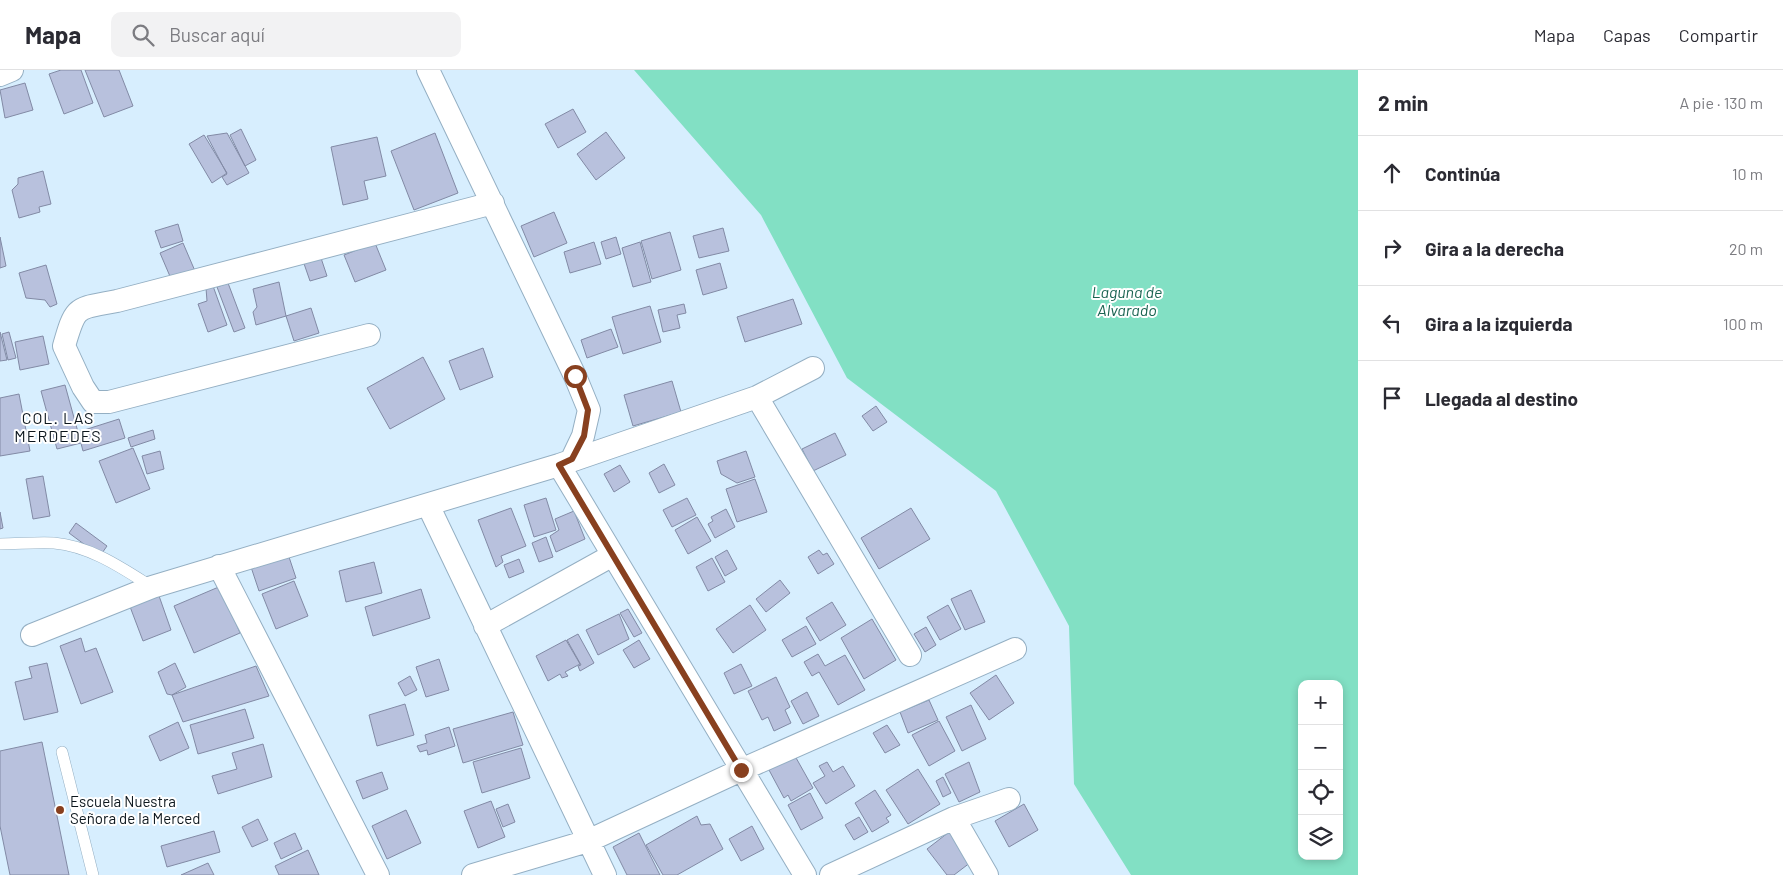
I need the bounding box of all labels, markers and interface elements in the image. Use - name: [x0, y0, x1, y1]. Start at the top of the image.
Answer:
- search box: [111, 12, 461, 57]
- text: Mapa: [25, 20, 81, 49]
- icon: search: [129, 21, 157, 49]
- text: Buscar aquí: [169, 23, 265, 46]
- text: Mapa: [1534, 24, 1575, 46]
- text: Capas: [1603, 24, 1651, 46]
- text: Compartir: [1679, 24, 1758, 46]
- text: 2 min: [1378, 90, 1428, 115]
- text: A pie · 130 m: [1680, 93, 1763, 112]
- icon: ahead: [1378, 159, 1406, 187]
- text: Continúa: [1425, 162, 1500, 185]
- text: 10 m: [1732, 164, 1763, 183]
- icon: right: [1378, 234, 1406, 262]
- text: Gira a la derecha: [1425, 237, 1564, 260]
- text: 20 m: [1729, 239, 1763, 258]
- water label: Laguna de Alvarado: [1092, 282, 1162, 319]
- icon: left: [1378, 309, 1406, 337]
- text: Gira a la izquierda: [1425, 312, 1573, 335]
- text: 100 m: [1723, 314, 1763, 333]
- route start: [564, 365, 587, 388]
- icon: arrive: [1378, 384, 1406, 412]
- text: Llegada al destino: [1425, 387, 1578, 410]
- district label: COL. LAS MERDEDES: [14, 408, 102, 445]
- map controls: [1298, 680, 1343, 860]
- button: +: [1298, 680, 1343, 725]
- button: −: [1298, 725, 1343, 770]
- route end: [730, 759, 753, 782]
- button: locate: [1298, 770, 1343, 815]
- place label: Escuela Nuestra Señora de la Merced: [70, 792, 200, 827]
- marker: Escuela Nuestra Señora de la Merced: [54, 804, 66, 816]
- button: layers: [1298, 815, 1343, 860]

